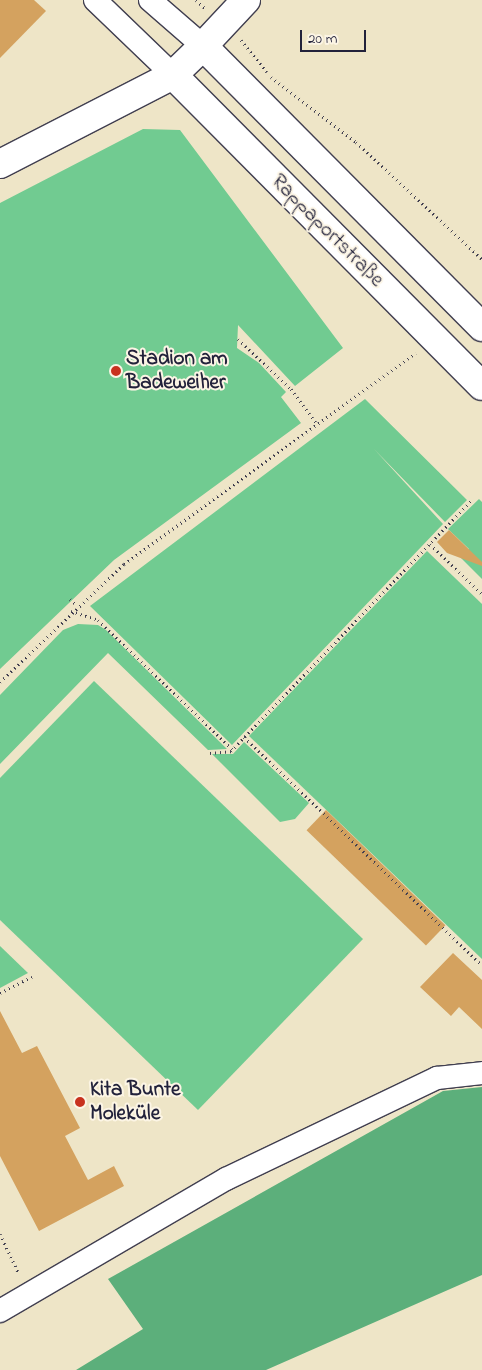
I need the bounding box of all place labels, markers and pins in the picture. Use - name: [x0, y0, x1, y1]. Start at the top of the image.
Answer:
- place label: Stadion am Badeweiher: [126, 346, 228, 396]
- marker: Stadion am Badeweiher: [110, 365, 122, 377]
- place label: Kita Bunte Moleküle: [90, 1077, 181, 1127]
- marker: Kita Bunte Moleküle: [74, 1096, 86, 1108]

